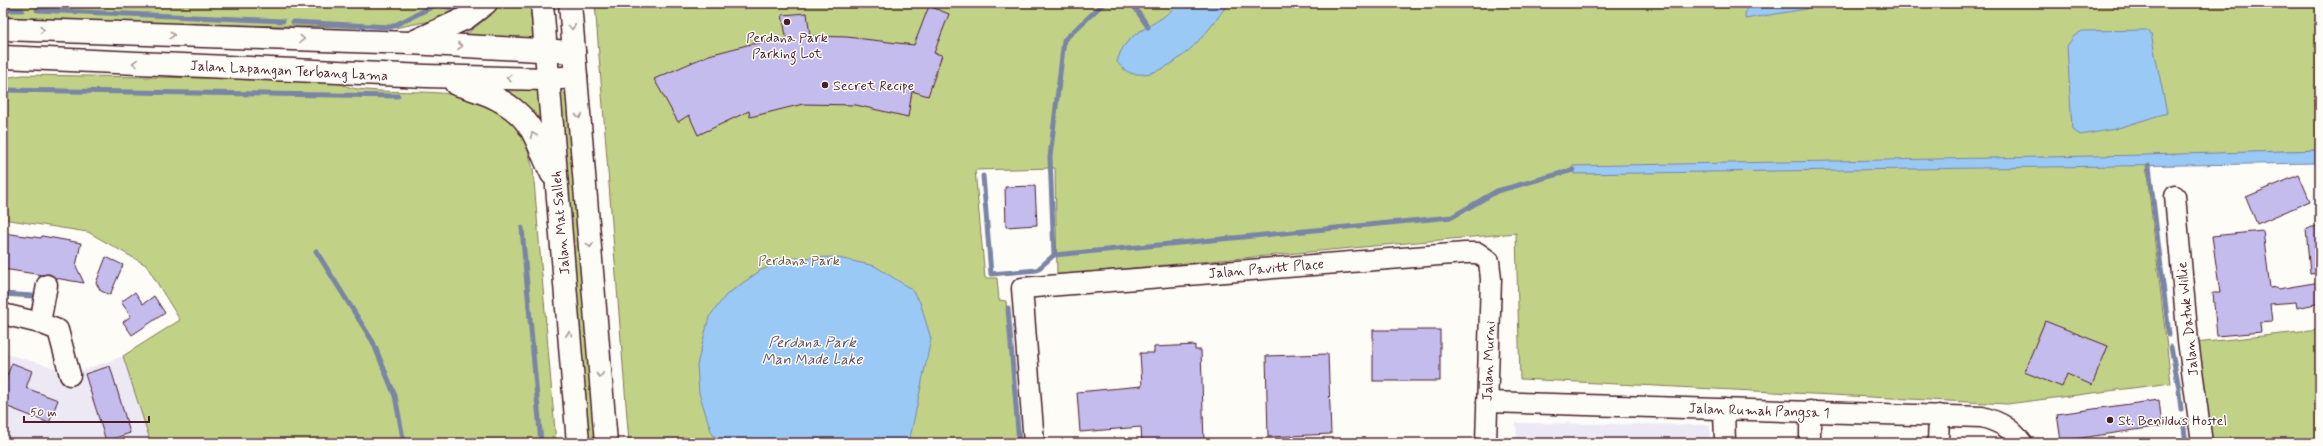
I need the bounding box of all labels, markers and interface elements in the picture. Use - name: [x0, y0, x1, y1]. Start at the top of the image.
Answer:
- marker: Perdana Park Parking Lot: [782, 17, 792, 27]
- one-way arrow: [568, 24, 577, 30]
- one-way arrow: [39, 26, 45, 35]
- place label: Perdana Park Parking Lot: [746, 29, 828, 65]
- one-way arrow: [169, 31, 175, 39]
- one-way arrow: [299, 35, 305, 44]
- one-way arrow: [457, 42, 463, 51]
- street label: Jalan Lapangan Terbang Lama: [189, 57, 389, 85]
- one-way arrow: [132, 58, 138, 67]
- one-way arrow: [506, 74, 512, 82]
- place label: Secret Recipe: [833, 77, 914, 95]
- marker: Secret Recipe: [820, 80, 830, 90]
- one-way arrow: [574, 113, 583, 119]
- one-way arrow: [530, 131, 538, 139]
- street label: Jalan Mat Salleh: [547, 170, 575, 276]
- one-way arrow: [585, 242, 594, 249]
- park label: Perdana Park: [758, 252, 840, 270]
- street label: Jalan Pavitt Place: [1208, 255, 1325, 283]
- street label: Jalan Datuk Willie: [2173, 261, 2203, 377]
- street label: Jalan Murni: [1479, 321, 1499, 401]
- one-way arrow: [565, 331, 574, 337]
- water label: Perdana Park Man Made Lake: [762, 333, 864, 370]
- one-way arrow: [596, 372, 605, 378]
- scale bar: [24, 398, 149, 424]
- street label: Jalan Rumah Pangsa 1: [1688, 400, 1830, 423]
- text: 50 m: [30, 405, 57, 421]
- place label: St. Benildus Hostel: [2118, 412, 2227, 430]
- marker: St. Benildus Hostel: [2105, 415, 2115, 425]

